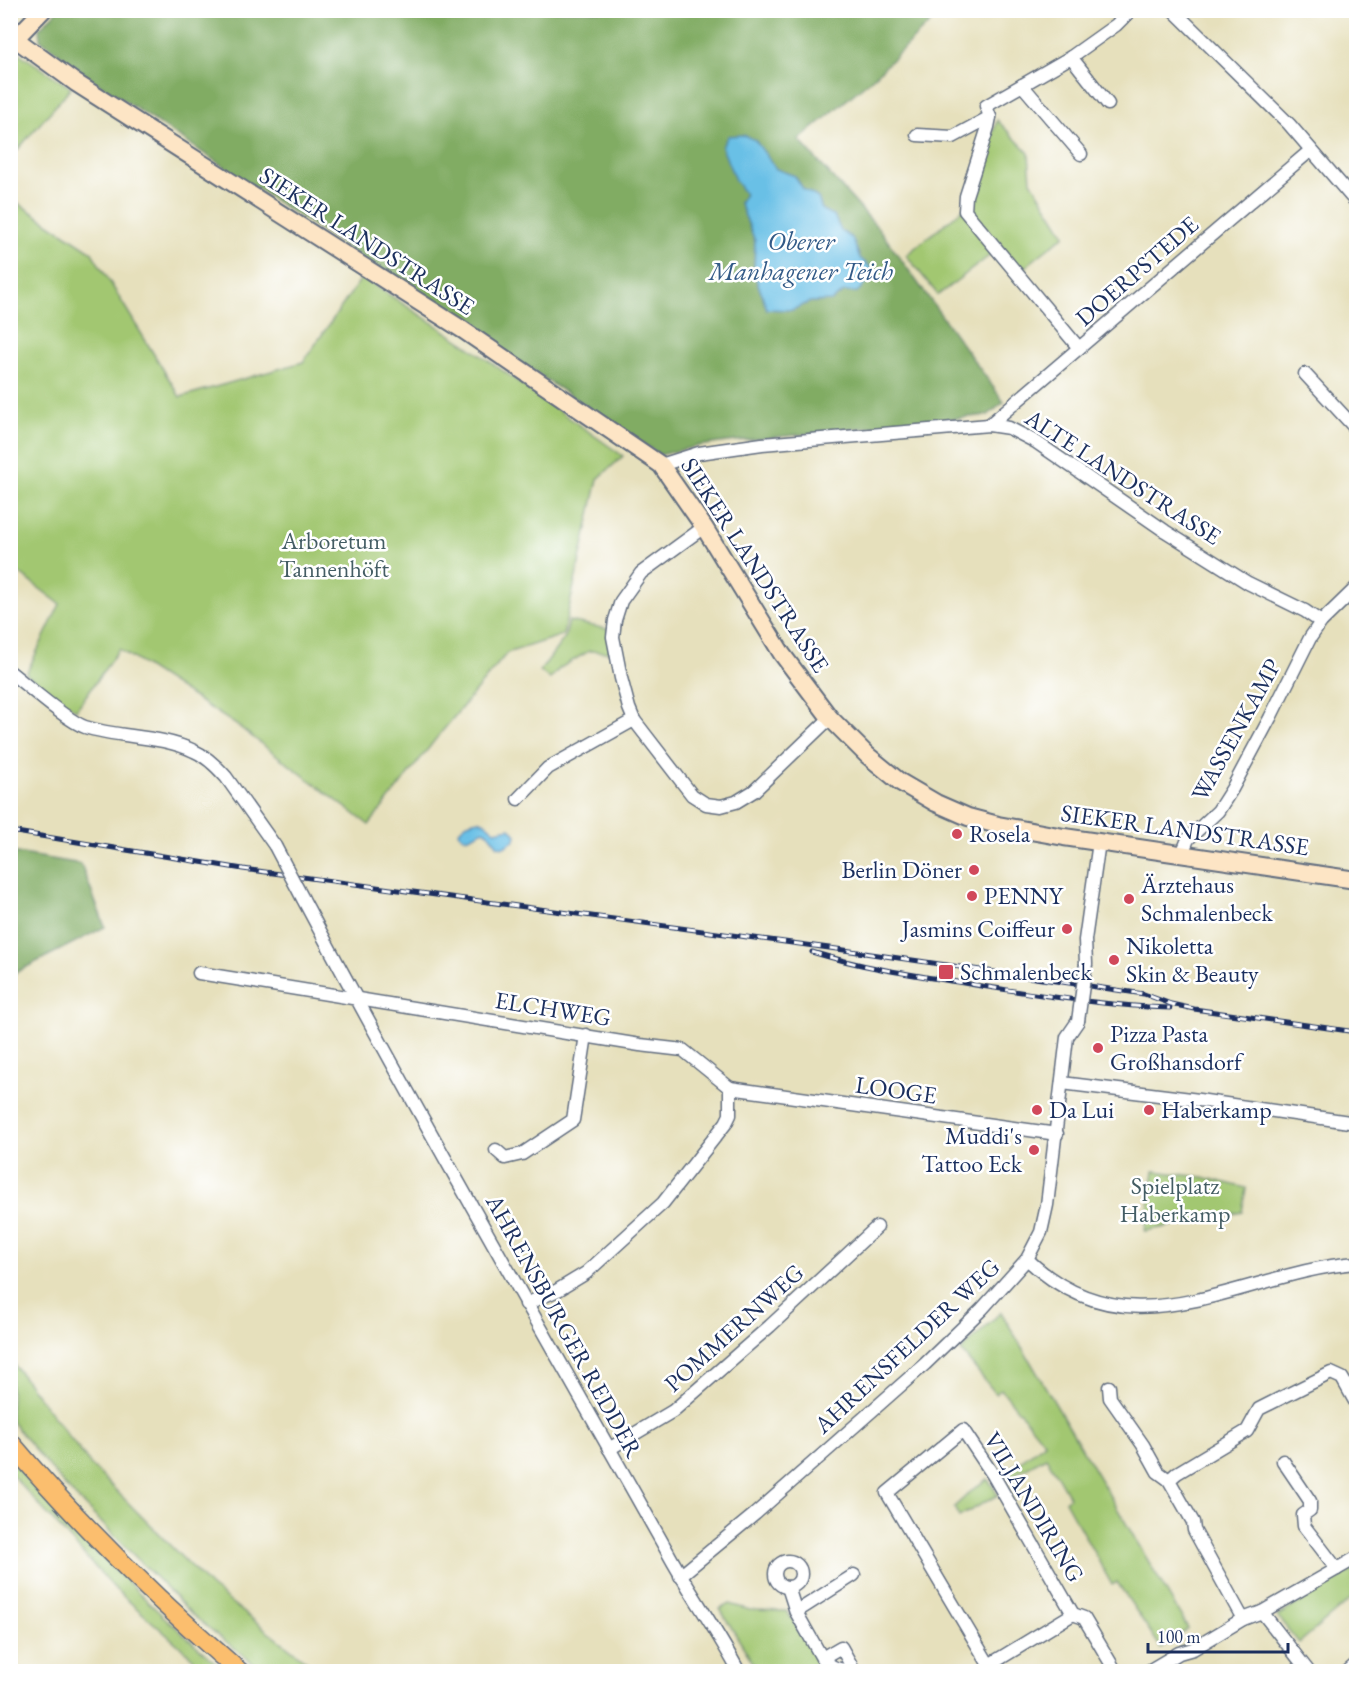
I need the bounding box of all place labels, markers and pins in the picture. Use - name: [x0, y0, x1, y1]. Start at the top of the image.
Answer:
- place label: Rosela: [969, 818, 1031, 849]
- marker: Rosela: [950, 827, 964, 841]
- place label: Berlin Döner: [841, 854, 962, 885]
- marker: Berlin Döner: [967, 863, 981, 877]
- place label: Ärztehaus Schmalenbeck: [1140, 869, 1274, 928]
- place label: PENNY: [984, 880, 1064, 911]
- marker: PENNY: [965, 889, 979, 903]
- marker: Ärztehaus Schmalenbeck: [1122, 892, 1136, 906]
- place label: Jasmins Coiffeur: [900, 913, 1055, 944]
- marker: Jasmins Coiffeur: [1060, 922, 1074, 936]
- place label: Nikoletta Skin & Beauty: [1126, 930, 1259, 989]
- marker: Nikoletta Skin & Beauty: [1107, 953, 1121, 967]
- place label: Schmalenbeck: [960, 956, 1093, 987]
- marker: Schmalenbeck: [937, 963, 955, 981]
- place label: Pizza Pasta Großhansdorf: [1110, 1018, 1245, 1077]
- marker: Pizza Pasta Großhansdorf: [1091, 1041, 1105, 1055]
- place label: Da Lui: [1049, 1094, 1114, 1125]
- place label: Haberkamp: [1161, 1094, 1272, 1125]
- marker: Da Lui: [1030, 1103, 1044, 1117]
- marker: Haberkamp: [1142, 1103, 1156, 1117]
- place label: Muddi's Tattoo Eck: [921, 1120, 1023, 1179]
- marker: Muddi's Tattoo Eck: [1027, 1143, 1041, 1157]

